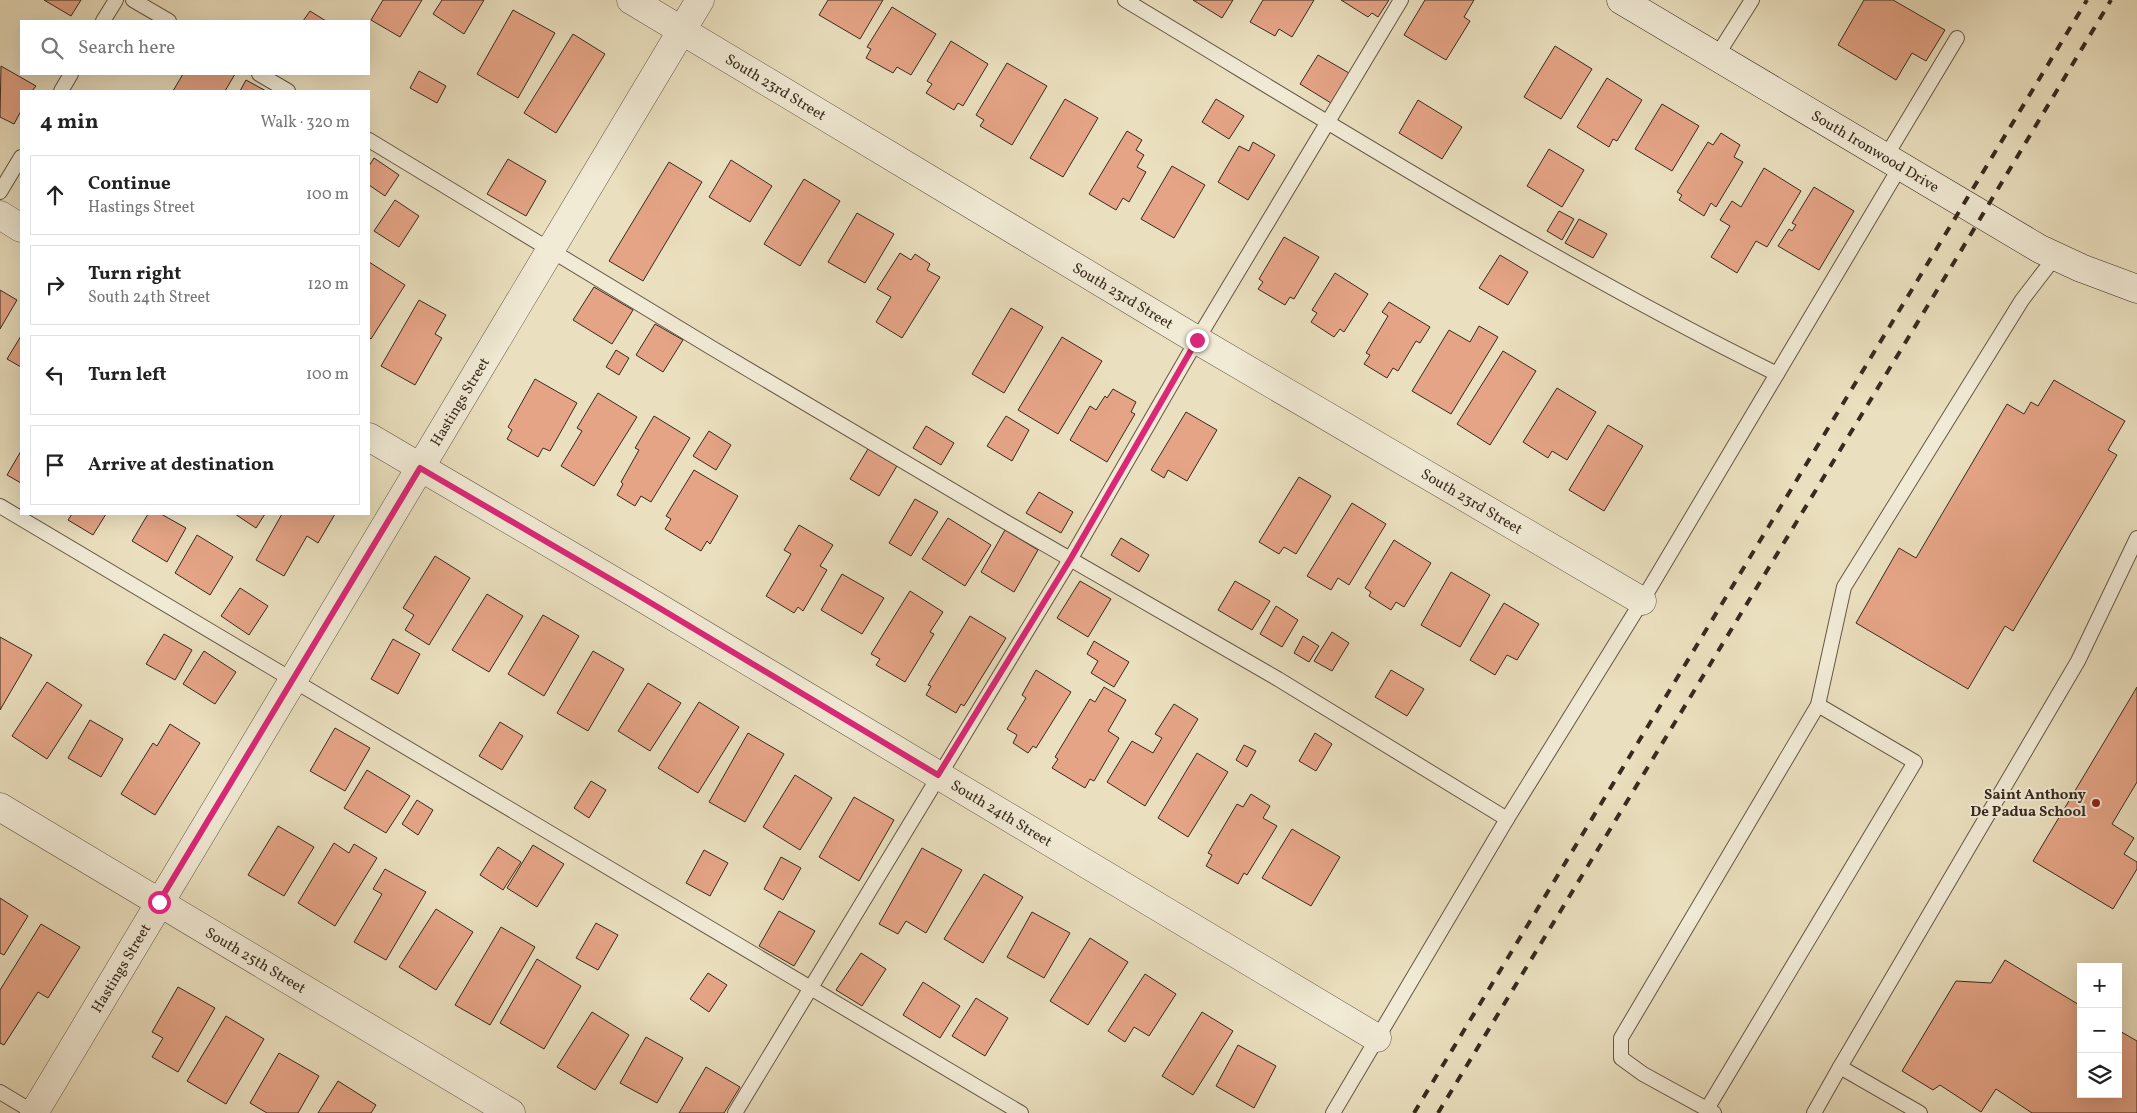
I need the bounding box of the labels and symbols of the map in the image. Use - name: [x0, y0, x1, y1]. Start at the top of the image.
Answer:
- street label: South 23rd Street: [721, 50, 830, 127]
- street label: South Ironwood Drive: [1807, 106, 1943, 199]
- street label: South 23rd Street: [1068, 258, 1177, 335]
- route end: [1186, 329, 1209, 352]
- street label: Hastings Street: [426, 354, 496, 451]
- street label: South 23rd Street: [1417, 465, 1526, 541]
- street label: South 24th Street: [946, 776, 1056, 853]
- place label: Saint Anthony De Padua School: [1970, 785, 2087, 823]
- marker: Saint Anthony De Padua School: [2090, 797, 2102, 809]
- route start: [148, 891, 171, 914]
- street label: Hastings Street: [87, 920, 157, 1017]
- street label: South 25th Street: [201, 923, 309, 1000]

